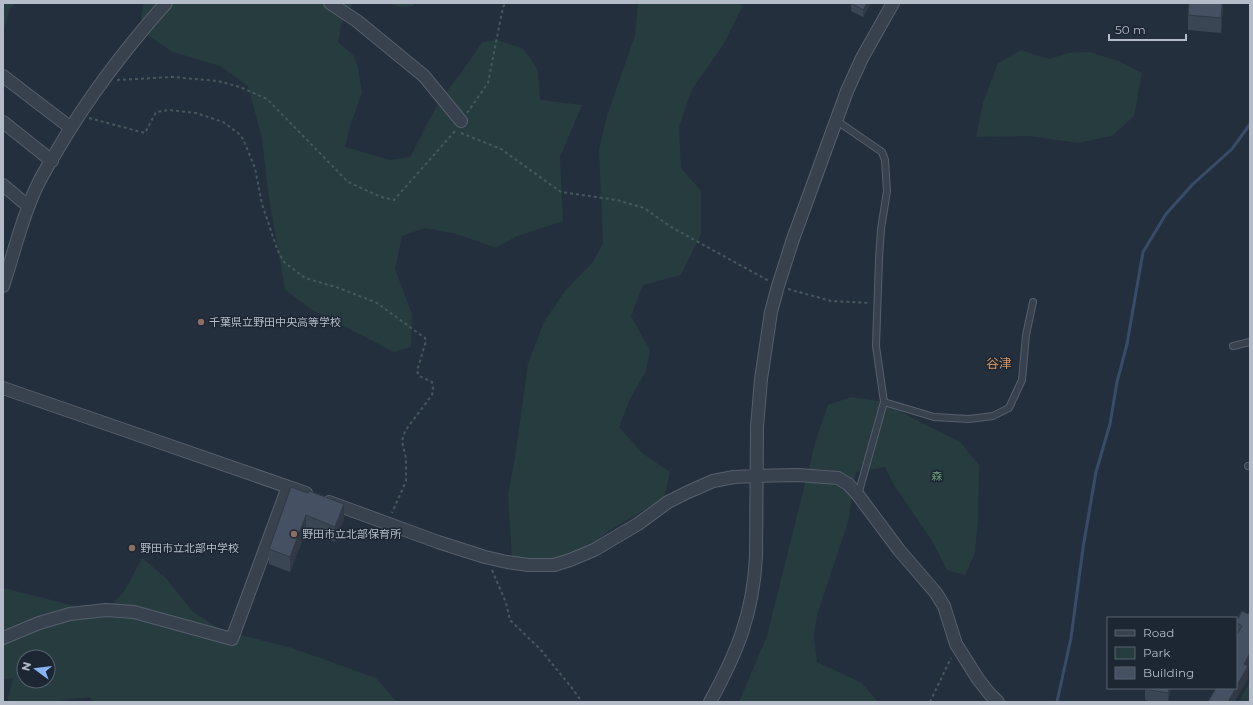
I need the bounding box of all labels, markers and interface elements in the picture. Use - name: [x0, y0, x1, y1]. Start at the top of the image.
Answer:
- scale bar: [1109, 16, 1186, 42]
- text: 50 m: [1115, 22, 1146, 37]
- place label: 千葉県立野田中央高等学校: [209, 315, 341, 329]
- marker: 千葉県立野田中央高等学校: [196, 317, 206, 327]
- district label: 谷津: [986, 355, 1012, 371]
- park label: 森: [932, 469, 943, 483]
- place label: 野田市立北部保育所: [302, 527, 402, 541]
- marker: 野田市立北部保育所: [289, 529, 299, 539]
- place label: 野田市立北部中学校: [140, 541, 239, 555]
- marker: 野田市立北部中学校: [127, 543, 137, 553]
- legend: [1107, 617, 1237, 689]
- text: Road: [1143, 625, 1174, 640]
- text: Park: [1143, 645, 1171, 660]
- north arrow: [16, 649, 56, 689]
- text: N: [18, 660, 34, 673]
- text: Building: [1143, 665, 1194, 680]

